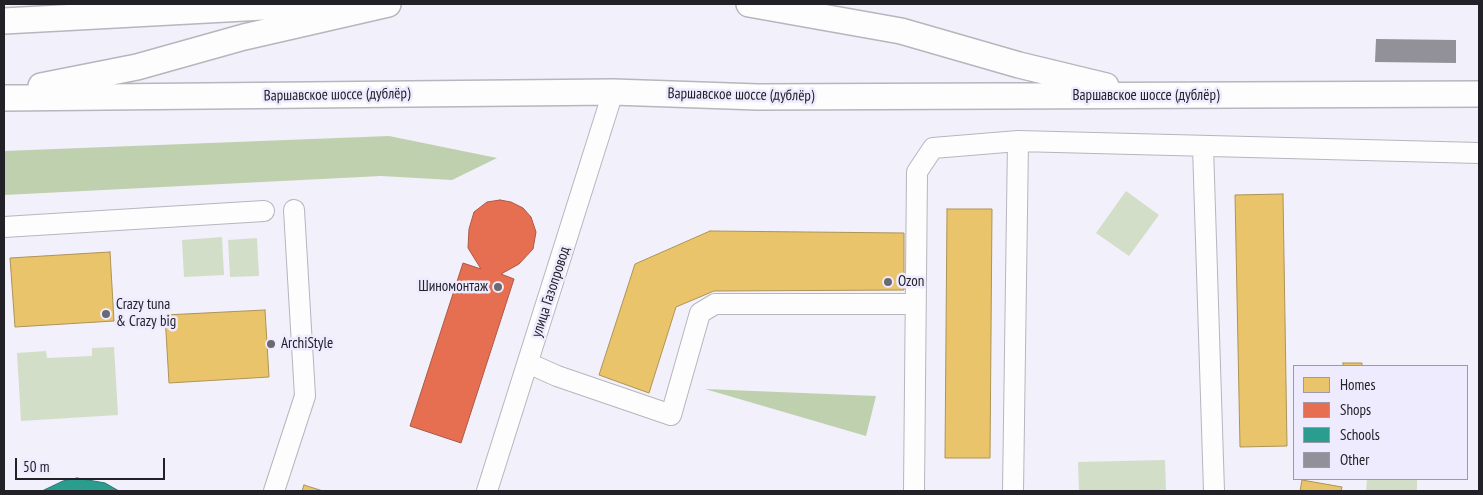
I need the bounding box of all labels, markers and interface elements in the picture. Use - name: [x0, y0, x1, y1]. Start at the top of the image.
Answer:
- street label: Варшавское шоссе (дублёр): [263, 85, 411, 105]
- street label: Варшавское шоссе (дублёр): [667, 85, 815, 105]
- street label: Варшавское шоссе (дублёр): [1073, 87, 1219, 105]
- street label: улица Газопровод: [528, 244, 574, 340]
- place label: Ozon: [898, 273, 924, 291]
- marker: Ozon: [882, 276, 894, 288]
- place label: Шиномонтаж: [418, 278, 488, 296]
- marker: Шиномонтаж: [492, 281, 504, 293]
- place label: Crazy tuna & Crazy big: [116, 296, 176, 331]
- marker: Crazy tuna & Crazy big: [100, 308, 112, 320]
- place label: ArchiStyle: [281, 335, 333, 353]
- marker: ArchiStyle: [265, 338, 277, 350]
- legend: [1293, 365, 1468, 480]
- text: Homes: [1340, 375, 1376, 394]
- text: Shops: [1340, 400, 1371, 419]
- text: Schools: [1340, 425, 1380, 444]
- scale bar: [18, 448, 168, 480]
- text: Other: [1340, 450, 1369, 469]
- text: 50 m: [23, 457, 49, 476]

